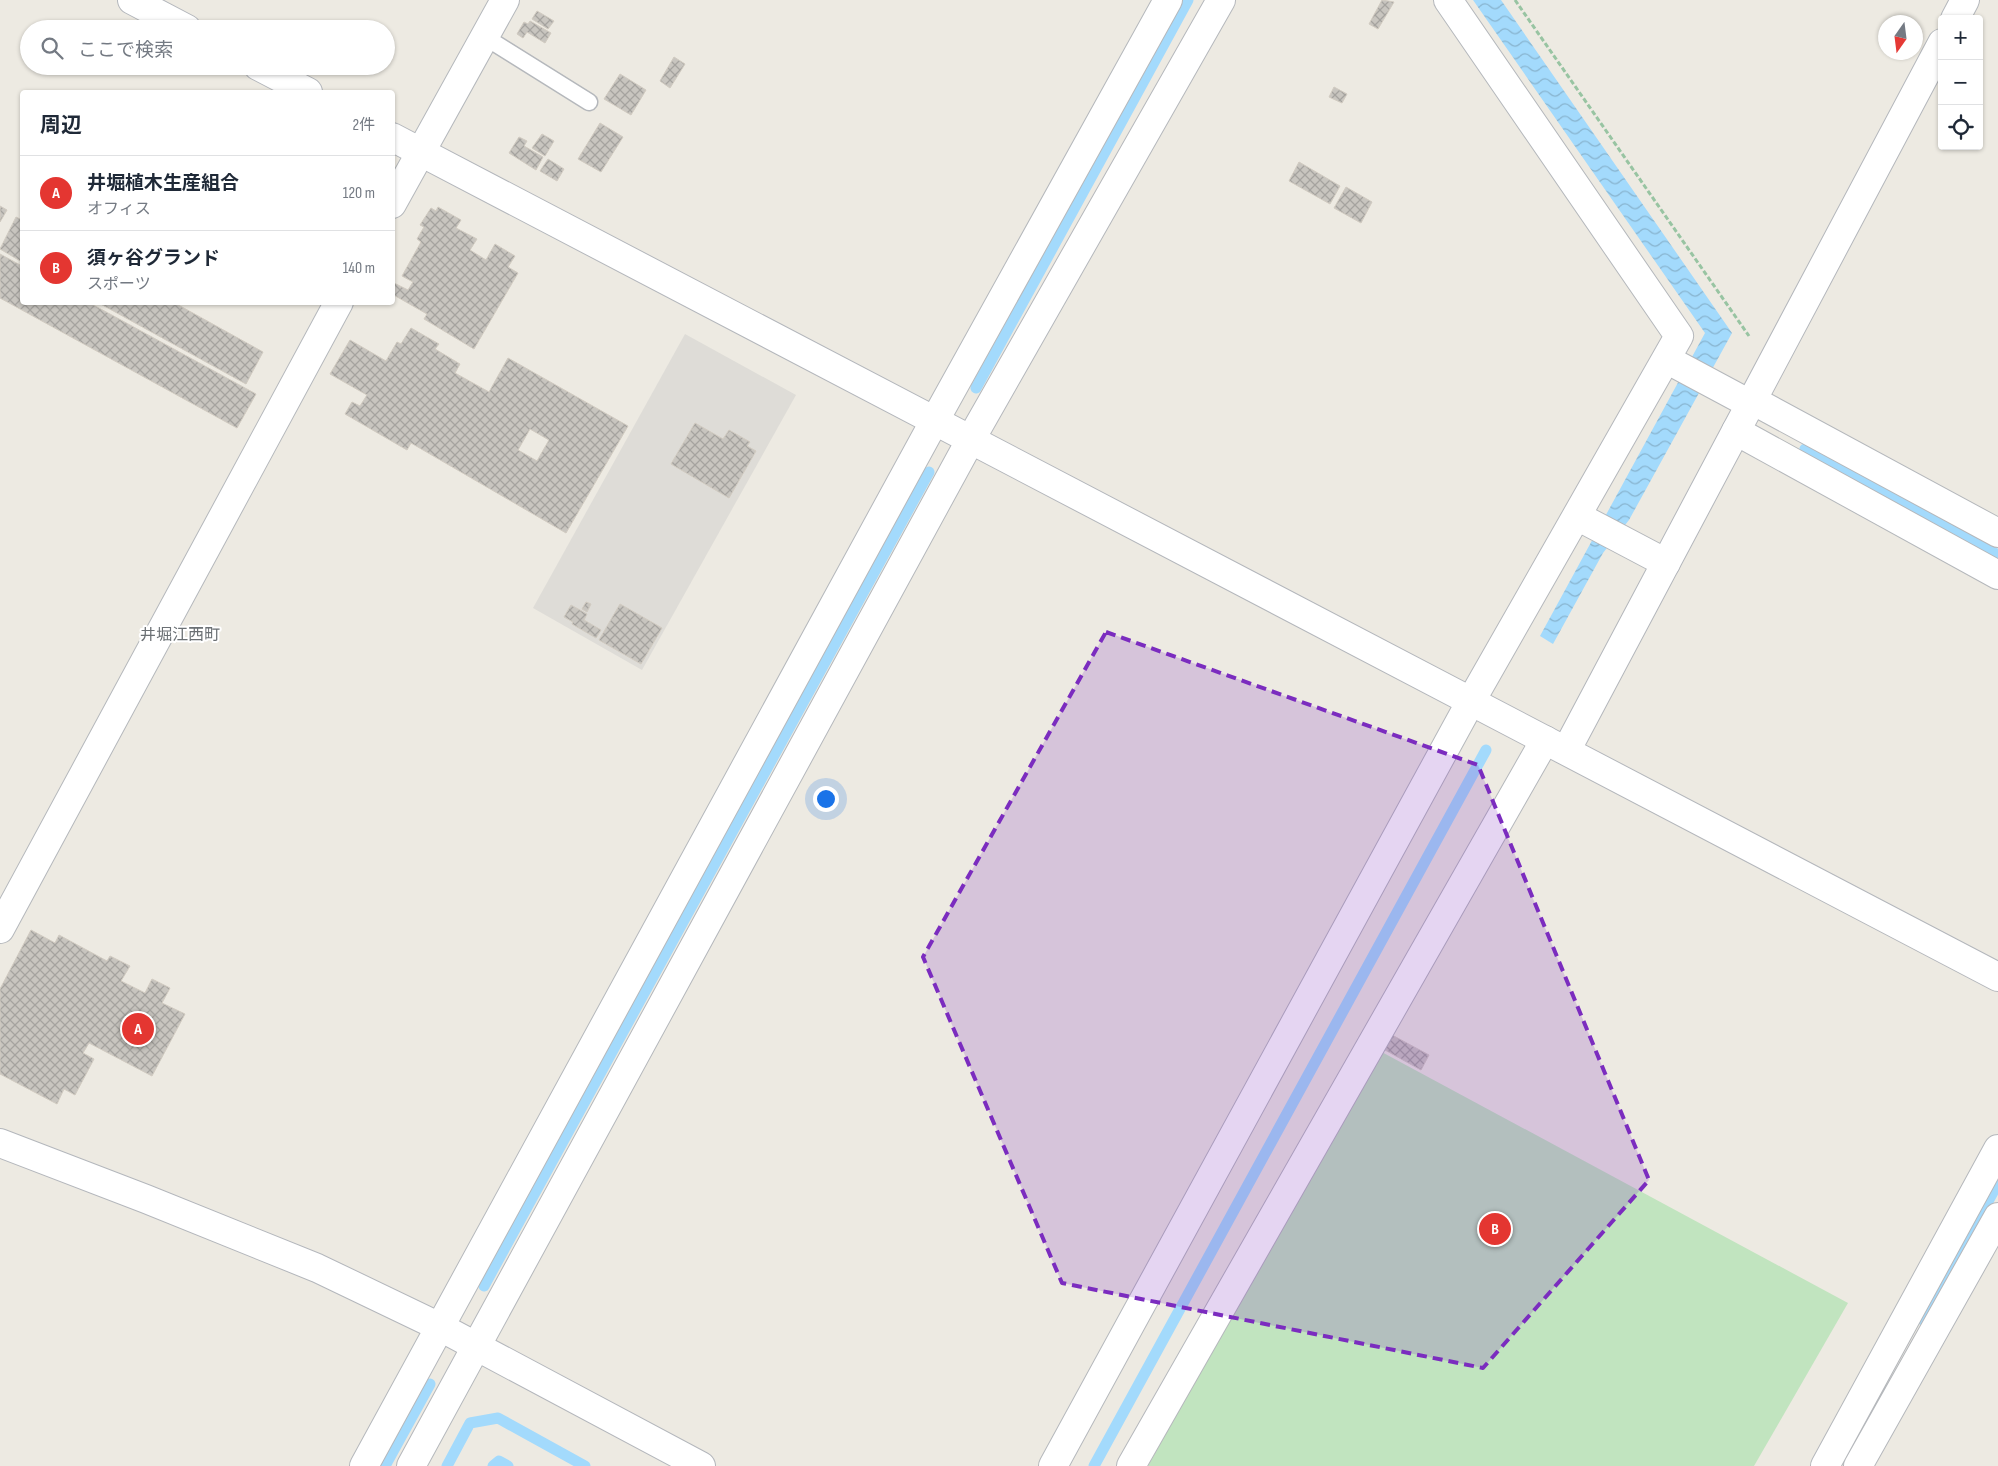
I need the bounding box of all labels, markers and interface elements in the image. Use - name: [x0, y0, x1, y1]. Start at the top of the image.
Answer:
- north arrow: [1878, 15, 1923, 60]
- map controls: [1938, 15, 1983, 150]
- button: +: [1938, 15, 1983, 60]
- search box: [20, 20, 395, 75]
- icon: search: [38, 34, 66, 62]
- text: ここで検索: [78, 39, 173, 62]
- button: −: [1938, 60, 1983, 105]
- button: locate: [1938, 105, 1983, 150]
- text: 周辺: [40, 113, 82, 138]
- text: 2件: [352, 116, 375, 135]
- text: 井堀植木生産組合: [87, 172, 239, 195]
- text: A: [52, 184, 60, 203]
- text: 120 m: [343, 184, 375, 203]
- text: オフィス: [87, 200, 151, 219]
- text: 須ヶ谷グランド: [87, 247, 220, 270]
- text: B: [52, 259, 60, 278]
- text: 140 m: [343, 259, 375, 278]
- text: スポーツ: [87, 275, 151, 294]
- district label: 井堀江西町: [140, 626, 220, 645]
- your location: [813, 786, 839, 812]
- pin: A: [122, 1010, 154, 1048]
- pin: B: [1479, 1210, 1511, 1248]

